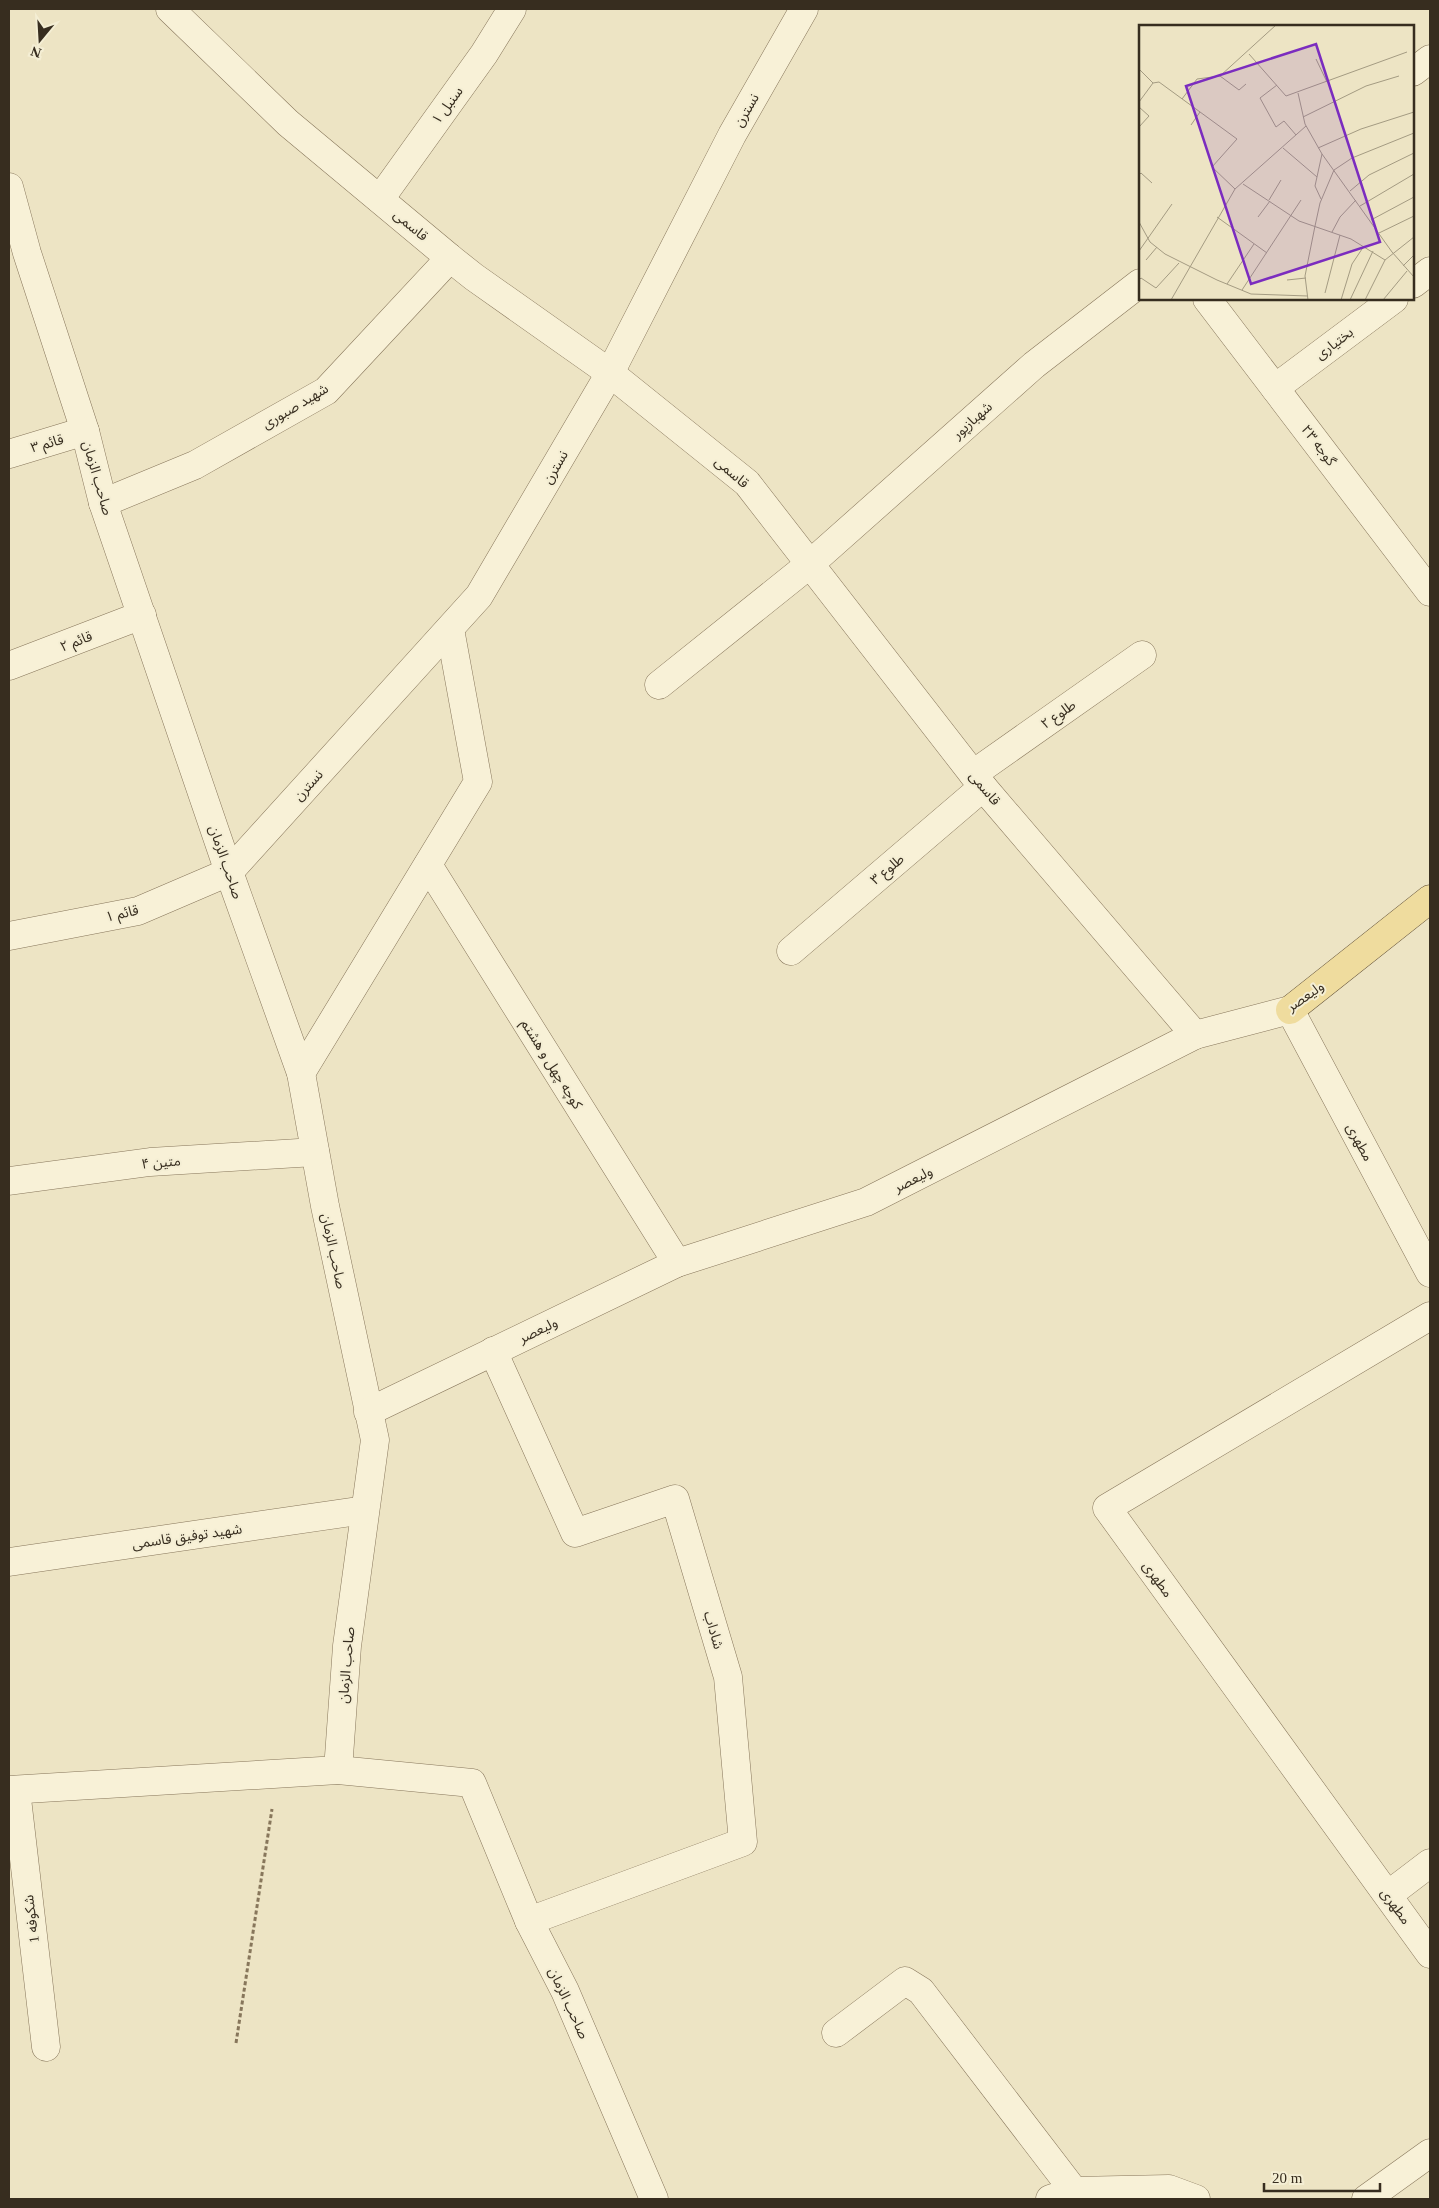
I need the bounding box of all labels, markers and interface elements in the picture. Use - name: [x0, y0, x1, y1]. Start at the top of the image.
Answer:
- north arrow: [15, 15, 65, 65]
- inset map: [1139, 25, 1414, 300]
- text: N: [29, 43, 43, 61]
- street label: سنبل ۱: [429, 84, 467, 127]
- street label: نسترن: [731, 91, 763, 130]
- street label: قاسمی: [390, 207, 431, 245]
- street label: بختیاری: [1313, 324, 1357, 363]
- street label: شهید صبوری: [260, 381, 331, 433]
- street label: شهبازپور: [949, 399, 996, 444]
- street label: گوجه ۲۳: [1298, 422, 1339, 469]
- street label: قائم ۳: [29, 432, 66, 458]
- street label: صاحب الزمان: [79, 439, 115, 518]
- street label: نسترن: [540, 448, 572, 487]
- street label: قاسمی: [711, 454, 752, 492]
- street label: قائم ۲: [58, 628, 96, 657]
- street label: طلوع ۲: [1038, 697, 1080, 734]
- street label: نسترن: [291, 767, 327, 804]
- street label: قاسمی: [965, 768, 1003, 809]
- street label: صاحب الزمان: [205, 823, 245, 902]
- street label: طلوع ۳: [868, 851, 909, 890]
- street label: قائم ۱: [104, 902, 141, 927]
- street label: ولیعصر: [1283, 978, 1327, 1016]
- street label: کوچه چهل و هشتم: [515, 1017, 585, 1114]
- street label: مطهری: [1343, 1121, 1376, 1164]
- street label: متین ۴: [141, 1153, 181, 1173]
- street label: ولیعصر: [891, 1163, 935, 1197]
- street label: صاحب الزمان: [317, 1212, 349, 1291]
- street label: ولیعصر: [515, 1315, 560, 1348]
- street label: شهید توفیق قاسمی: [131, 1521, 243, 1554]
- street label: مطهری: [1139, 1558, 1176, 1601]
- street label: شاداب: [701, 1609, 726, 1651]
- street label: صاحب الزمان: [336, 1626, 358, 1704]
- street label: مطهری: [1377, 1885, 1414, 1928]
- street label: شکوفه 1: [21, 1894, 43, 1944]
- street label: صاحب الزمان: [545, 1965, 592, 2042]
- scale bar: [1264, 2160, 1380, 2192]
- text: 20 m: [1272, 2170, 1303, 2186]

